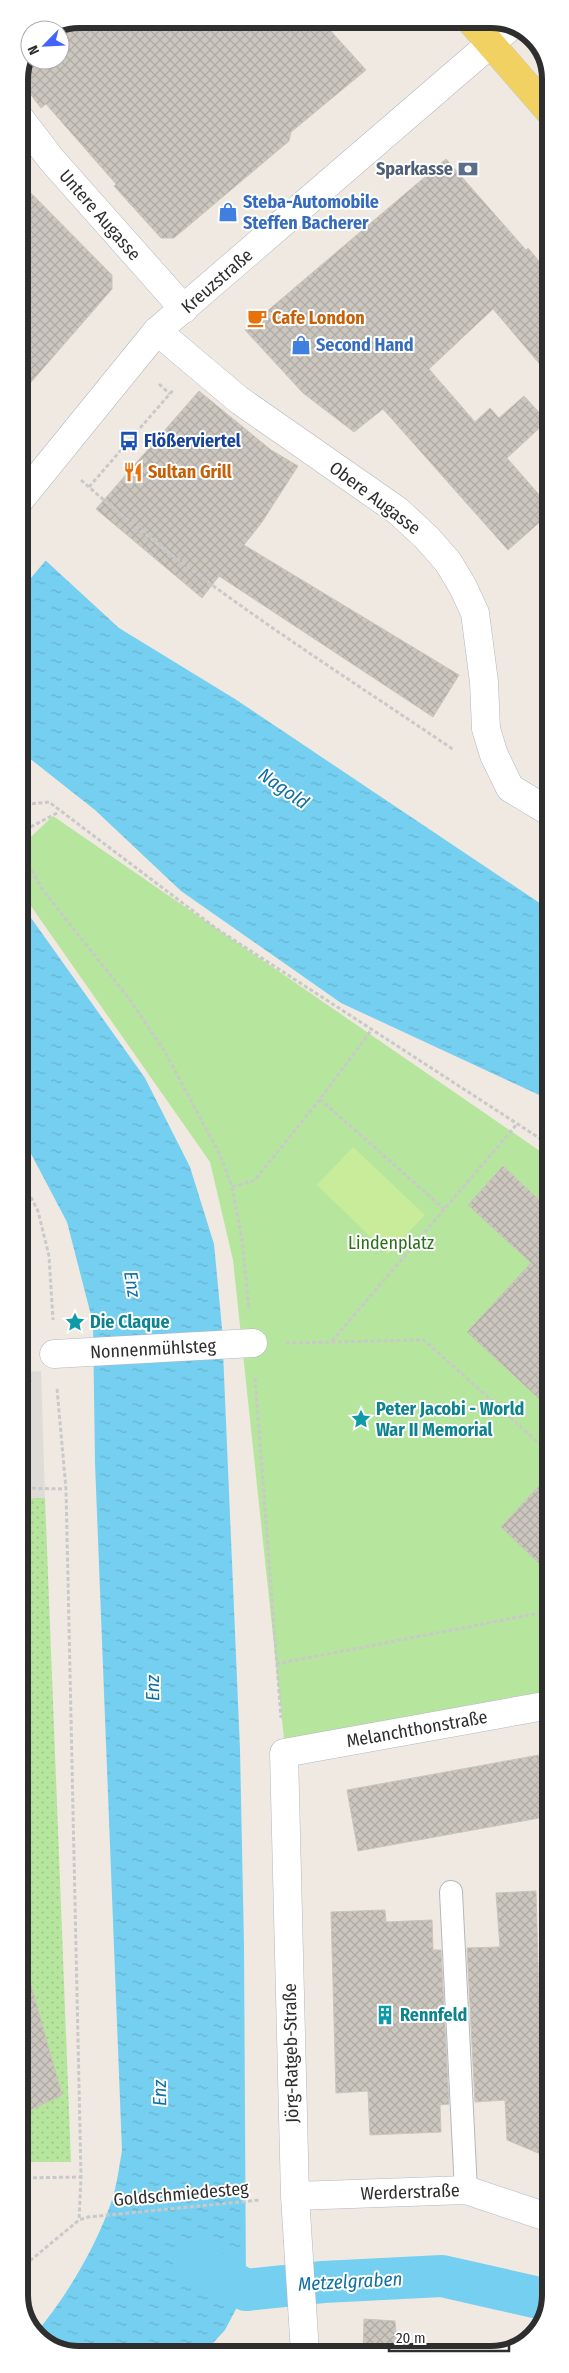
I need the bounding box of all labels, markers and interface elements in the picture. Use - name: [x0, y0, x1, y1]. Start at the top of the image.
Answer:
- north arrow: [20, 20, 70, 70]
- text: N: [24, 43, 43, 57]
- place label: Sparkasse: [376, 158, 453, 180]
- bank icon: Sparkasse: [457, 158, 479, 180]
- street label: Untere Augasse: [55, 165, 146, 265]
- place label: Steba-Automobile Steffen Bacherer: [243, 191, 379, 234]
- shop icon: Steba-Automobile Steffen Bacherer: [217, 201, 239, 223]
- street label: Kreuzstraße: [177, 244, 257, 318]
- cafe icon: Cafe London: [246, 307, 268, 329]
- place label: Cafe London: [272, 307, 365, 329]
- shop icon: Second Hand: [290, 334, 312, 356]
- place label: Second Hand: [316, 334, 414, 356]
- bus stop icon: Flößerviertel: [118, 430, 140, 452]
- place label: Flößerviertel: [144, 430, 241, 452]
- street label: Obere Augasse: [325, 457, 425, 539]
- restaurant icon: Sultan Grill: [122, 461, 144, 483]
- place label: Sultan Grill: [148, 461, 232, 483]
- water label: Nagold: [254, 763, 313, 814]
- park label: Lindenplatz: [348, 1232, 434, 1254]
- water label: Enz: [119, 1269, 146, 1299]
- place icon: Die Claque: [64, 1311, 86, 1333]
- place label: Die Claque: [90, 1311, 170, 1333]
- street label: Nonnenmühlsteg: [90, 1335, 217, 1363]
- place label: Peter Jacobi - World War II Memorial: [376, 1398, 524, 1441]
- place icon: Peter Jacobi - World War II Memorial: [350, 1408, 372, 1430]
- water label: Enz: [141, 1674, 164, 1701]
- street label: Melanchthonstraße: [345, 1706, 489, 1752]
- street label: Jörg-Ratgeb-Straße: [279, 1983, 303, 2123]
- building icon: Rennfeld: [374, 2004, 396, 2026]
- place label: Rennfeld: [400, 2004, 467, 2026]
- water label: Enz: [148, 2079, 171, 2106]
- street label: Goldschmiedesteg: [113, 2177, 250, 2211]
- street label: Werderstraße: [360, 2179, 460, 2205]
- water label: Metzelgraben: [297, 2267, 403, 2296]
- scale bar: [389, 2320, 509, 2352]
- text: 20 m: [396, 2329, 426, 2347]

